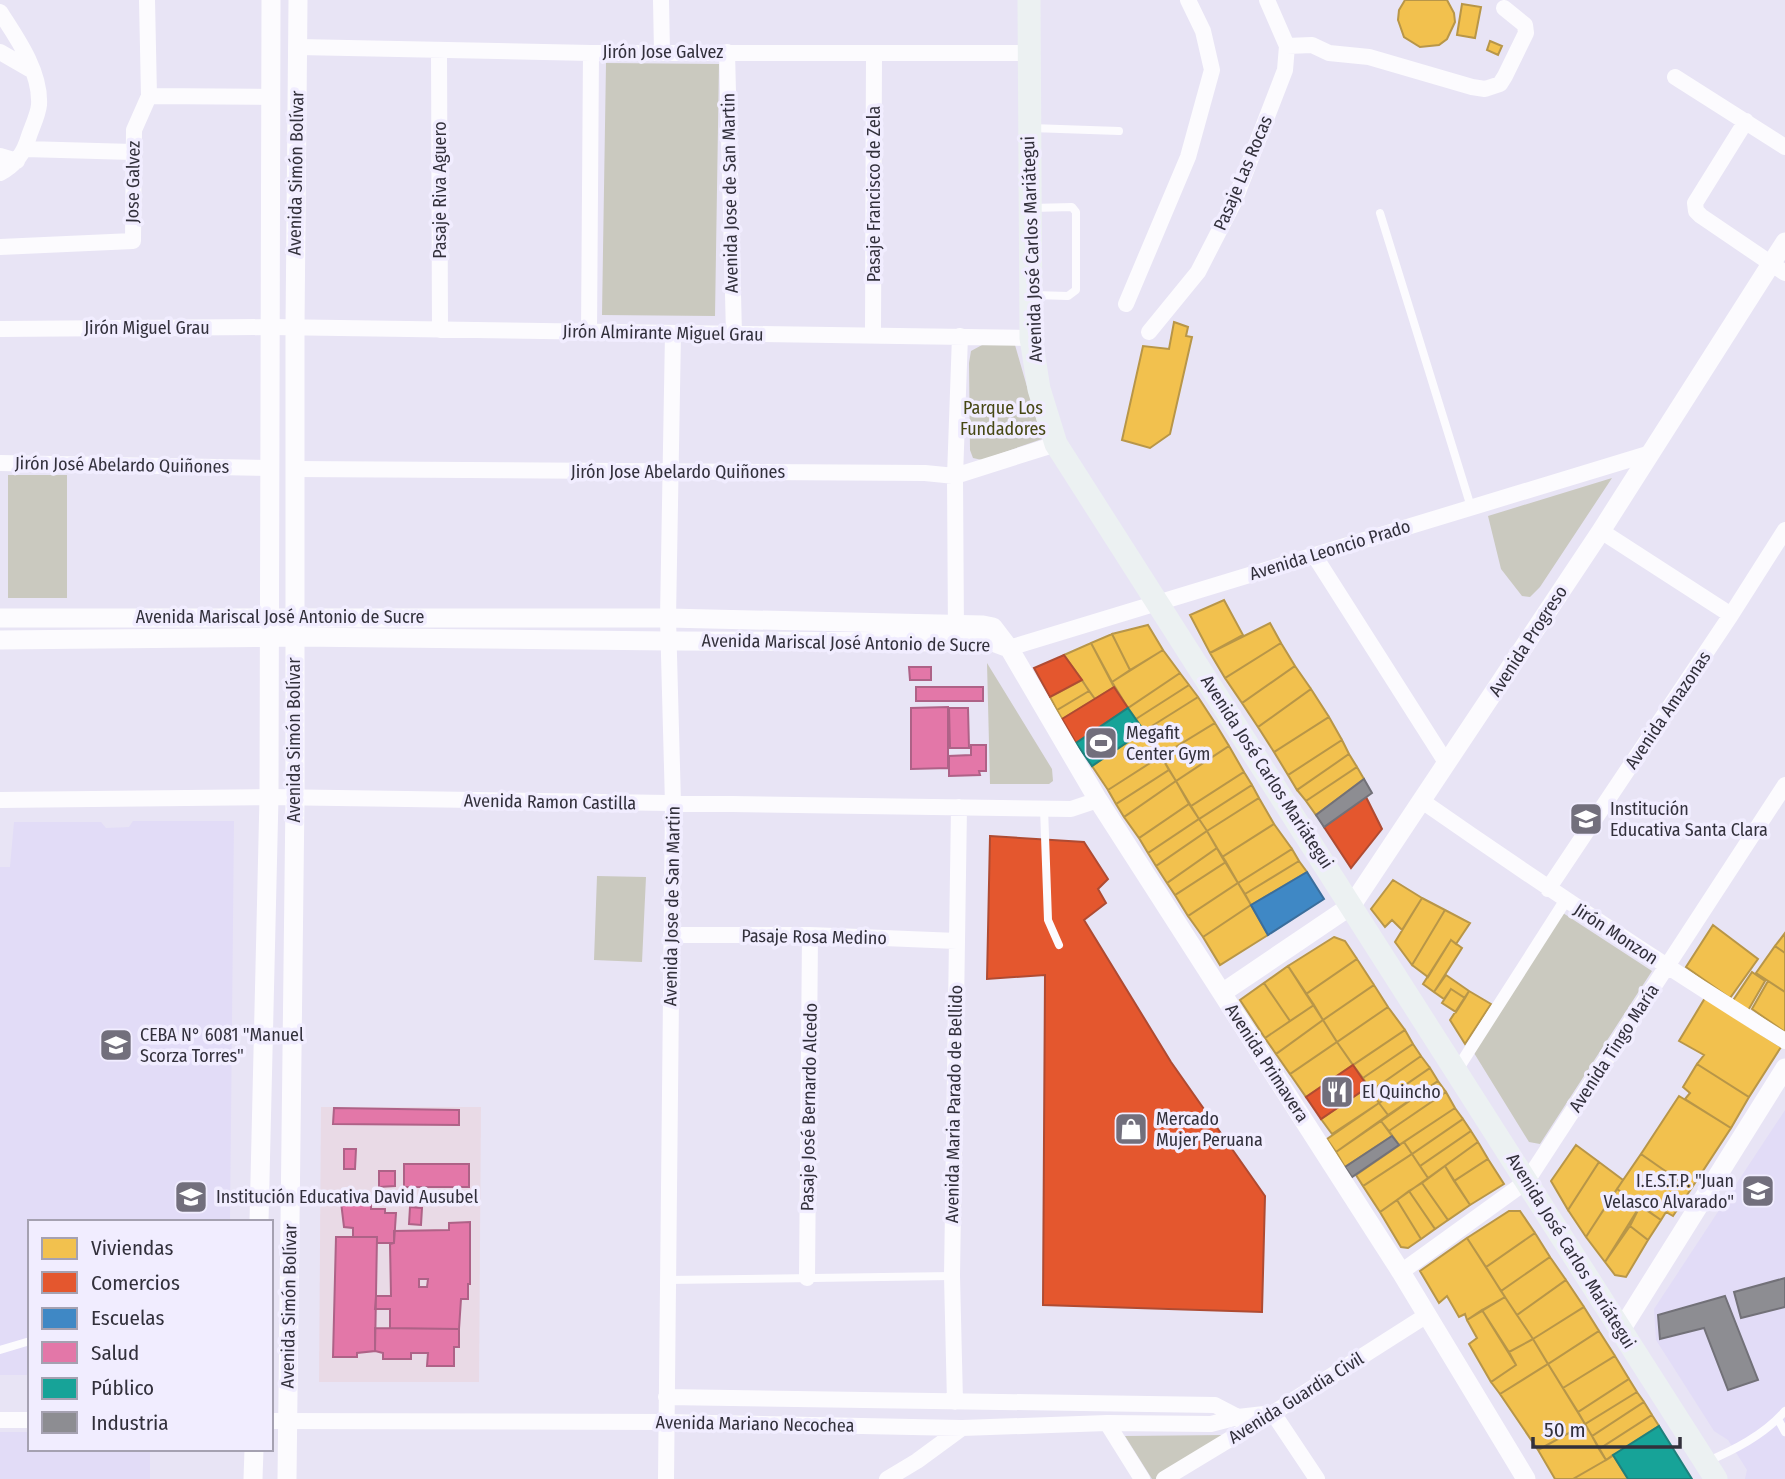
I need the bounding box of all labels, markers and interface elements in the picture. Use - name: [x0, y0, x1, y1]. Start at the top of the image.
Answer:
- street label: Jirón Jose Galvez: [603, 41, 723, 63]
- street label: Avenida Simón Bolívar: [284, 90, 308, 256]
- street label: Avenida Jose de San Martin: [717, 93, 743, 293]
- street label: Pasaje Francisco de Zela: [863, 106, 885, 282]
- street label: Pasaje Las Rocas: [1209, 112, 1277, 234]
- street label: Pasaje Riva Aguero: [429, 121, 451, 259]
- street label: Avenida José Carlos Mariátegui: [1017, 136, 1047, 362]
- street label: Jose Galvez: [121, 141, 145, 223]
- street label: Jirón Miguel Grau: [84, 317, 210, 339]
- street label: Jirón Almirante Miguel Grau: [562, 320, 764, 346]
- park label: Parque Los Fundadores: [960, 397, 1046, 440]
- street label: Jirón José Abelardo Quiñones: [15, 452, 230, 478]
- street label: Jirón Jose Abelardo Quiñones: [571, 461, 786, 483]
- street label: Avenida Leoncio Prado: [1247, 515, 1413, 585]
- street label: Avenida Progreso: [1484, 581, 1572, 701]
- street label: Avenida Mariscal José Antonio de Sucre: [136, 606, 424, 628]
- street label: Avenida Mariscal José Antonio de Sucre: [701, 629, 991, 657]
- street label: Avenida Amazonas: [1620, 647, 1716, 773]
- street label: Avenida Simón Bolívar: [283, 657, 305, 822]
- street label: Avenida José Carlos Mariátegui: [1196, 671, 1338, 873]
- place label: Megafit Center Gym: [1126, 722, 1210, 765]
- sports icon: Megafit Center Gym: [1082, 724, 1120, 762]
- street label: Avenida Ramon Castilla: [464, 789, 637, 815]
- place label: Institución Educativa Santa Clara: [1610, 798, 1768, 841]
- school or university icon: Institución Educativa Santa Clara: [1567, 800, 1605, 838]
- street label: Avenida Jose de San Martin: [659, 806, 685, 1006]
- street label: Jirón Monzon: [1570, 899, 1662, 969]
- street label: Pasaje Rosa Medino: [741, 925, 887, 949]
- street label: Avenida Tingo María: [1564, 980, 1664, 1116]
- street label: Avenida Maria Parado de Bellido: [941, 985, 967, 1223]
- street label: Avenida Primavera: [1221, 1000, 1314, 1126]
- street label: Pasaje José Bernardo Alcedo: [796, 1003, 822, 1211]
- place label: CEBA N° 6081 "Manuel Scorza Torres": [140, 1024, 304, 1067]
- school or university icon: CEBA N° 6081 "Manuel Scorza Torres": [97, 1026, 135, 1064]
- restaurant icon: El Quincho: [1318, 1073, 1356, 1111]
- place label: El Quincho: [1362, 1081, 1441, 1103]
- place label: Mercado Mujer Peruana: [1156, 1108, 1263, 1151]
- shop icon: Mercado Mujer Peruana: [1112, 1110, 1150, 1148]
- street label: Avenida José Carlos Mariátegui: [1502, 1149, 1640, 1353]
- place label: I.E.S.T.P. "Juan Velasco Alvarado": [1603, 1170, 1734, 1213]
- school or university icon: I.E.S.T.P. "Juan Velasco Alvarado": [1739, 1172, 1777, 1210]
- school or university icon: Institución Educativa David Ausubel: [172, 1178, 210, 1216]
- place label: Institución Educativa David Ausubel: [216, 1186, 478, 1208]
- legend: [28, 1220, 273, 1451]
- street label: Avenida Simón Bolívar: [277, 1223, 301, 1389]
- text: Viviendas: [91, 1235, 173, 1261]
- text: Comercios: [91, 1270, 180, 1296]
- text: Escuelas: [91, 1305, 164, 1331]
- text: Salud: [91, 1340, 139, 1366]
- street label: Avenida Guardia Civil: [1224, 1347, 1368, 1449]
- text: Público: [91, 1375, 154, 1401]
- scale bar: [1533, 1406, 1680, 1450]
- text: Industria: [91, 1410, 169, 1436]
- street label: Avenida Mariano Necochea: [655, 1411, 855, 1437]
- text: 50 m: [1544, 1417, 1586, 1443]

